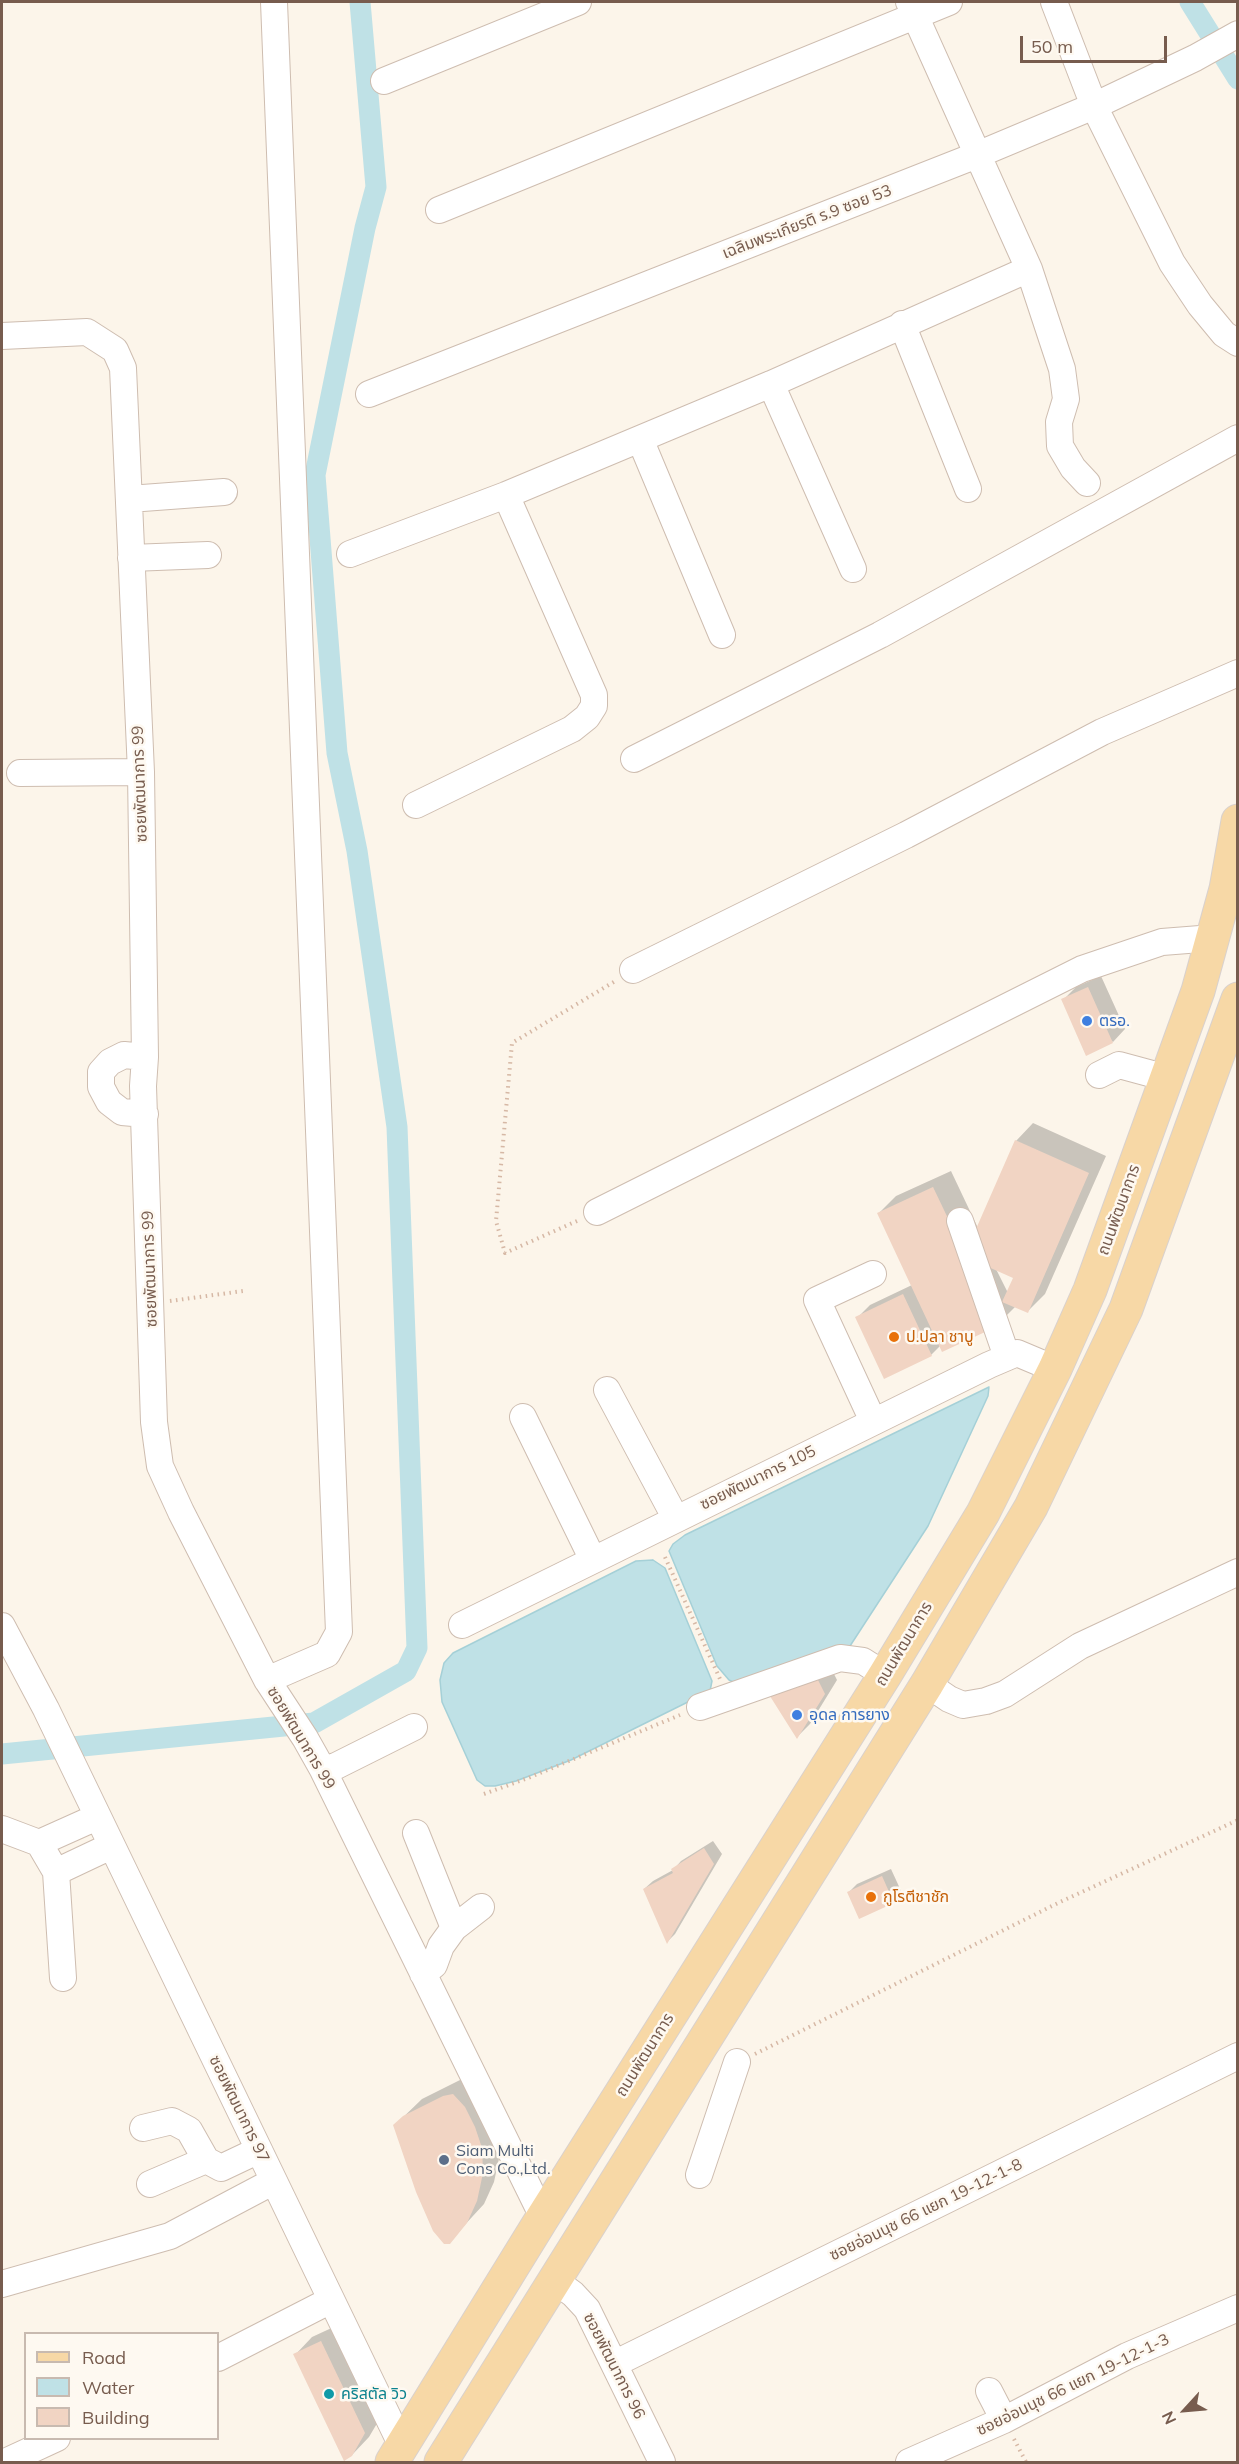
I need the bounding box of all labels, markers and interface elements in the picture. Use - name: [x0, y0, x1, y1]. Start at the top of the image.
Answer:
- scale bar: [1023, 24, 1170, 62]
- text: 50 m: [1031, 35, 1073, 58]
- street label: เฉลิมพระเกียรติ ร.9 ซอย 53: [720, 181, 894, 263]
- street label: ซอยพัฒนาการ 99: [128, 725, 152, 843]
- place label: ตรอ.: [1099, 1011, 1130, 1031]
- marker: ตรอ.: [1080, 1014, 1094, 1028]
- street label: ถนนพัฒนาการ: [1094, 1162, 1144, 1258]
- street label: ซอยพัฒนาการ 99: [138, 1210, 162, 1328]
- place label: ป.ปลา ชาบู: [906, 1327, 974, 1347]
- marker: ป.ปลา ชาบู: [887, 1330, 901, 1344]
- street label: ซอยพัฒนาการ 105: [697, 1442, 819, 1514]
- street label: ถนนพัฒนาการ: [871, 1598, 937, 1690]
- street label: ซอยพัฒนาการ 99: [263, 1683, 339, 1793]
- place label: อุดล การยาง: [809, 1705, 890, 1725]
- marker: อุดล การยาง: [790, 1708, 804, 1722]
- place label: กูโรตีชาชัก: [883, 1887, 949, 1907]
- marker: กูโรตีชาชัก: [864, 1890, 878, 1904]
- street label: ถนนพัฒนาการ: [612, 2010, 678, 2100]
- street label: ซอยพัฒนาการ 97: [205, 2052, 273, 2166]
- place label: Siam Multi Cons Co.,Ltd.: [456, 2141, 551, 2179]
- marker: Siam Multi Cons Co.,Ltd.: [437, 2153, 451, 2167]
- street label: ซอยอ่อนนุช 66 แยก 19-12-1-8: [827, 2155, 1025, 2265]
- street label: ซอยพัฒนาการ 96: [579, 2310, 649, 2422]
- street label: ซอยอ่อนนุช 66 แยก 19-12-1-3: [974, 2330, 1172, 2440]
- legend: [24, 2332, 219, 2440]
- text: Road: [82, 2346, 126, 2369]
- text: Water: [82, 2376, 134, 2399]
- north arrow: [1155, 2380, 1215, 2440]
- place label: คริสตัล วิว: [341, 2384, 407, 2404]
- marker: คริสตัล วิว: [322, 2387, 336, 2401]
- text: Building: [82, 2406, 150, 2429]
- text: N: [1157, 2408, 1180, 2428]

